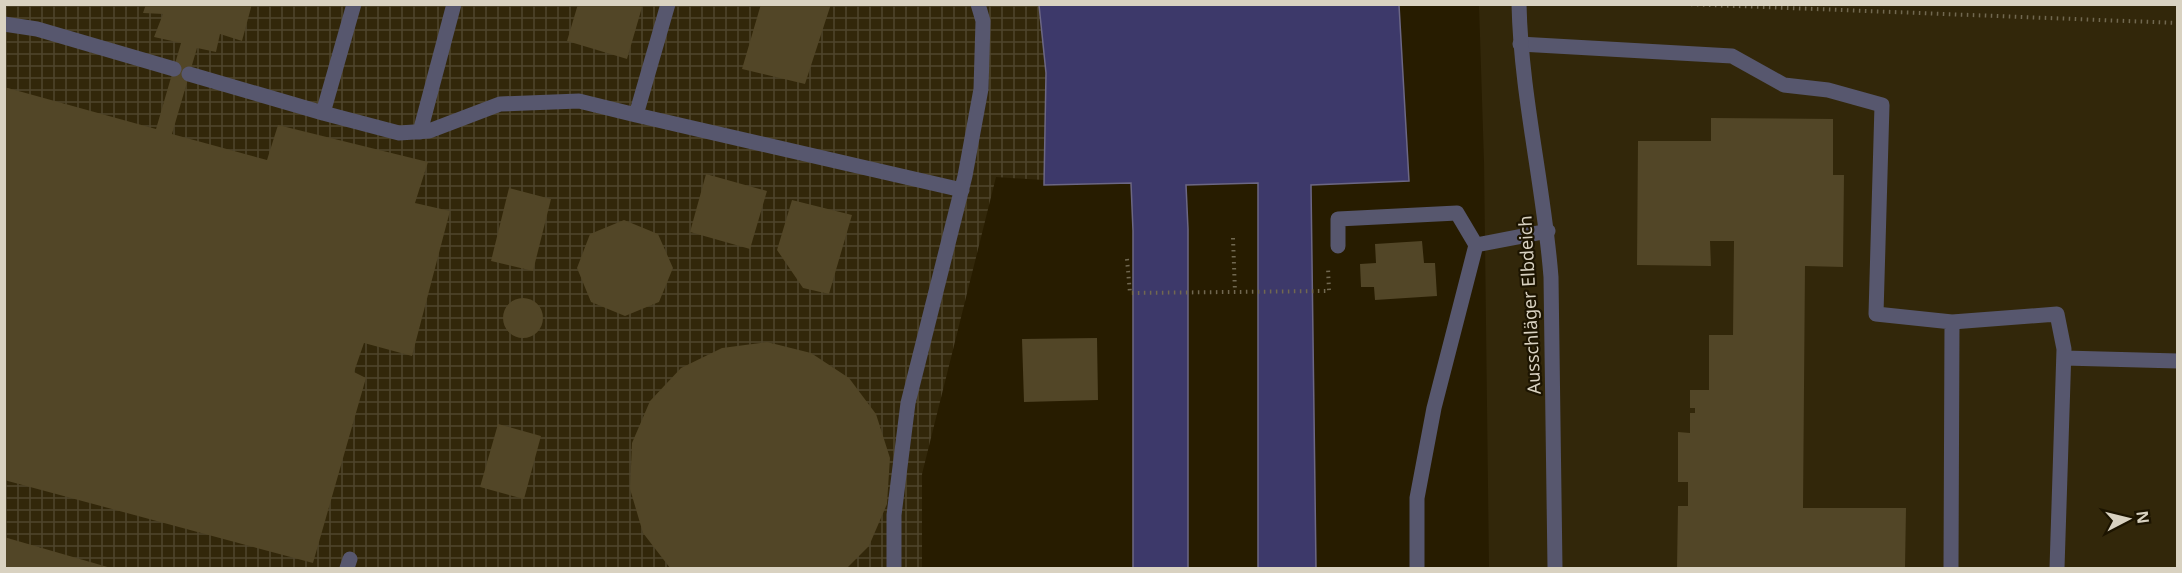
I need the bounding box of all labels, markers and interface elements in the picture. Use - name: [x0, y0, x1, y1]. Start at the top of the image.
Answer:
- street label: Ausschläger Elbdeich: [1512, 215, 1546, 395]
- north arrow: [2098, 489, 2158, 549]
- text: N: [2131, 509, 2155, 525]

